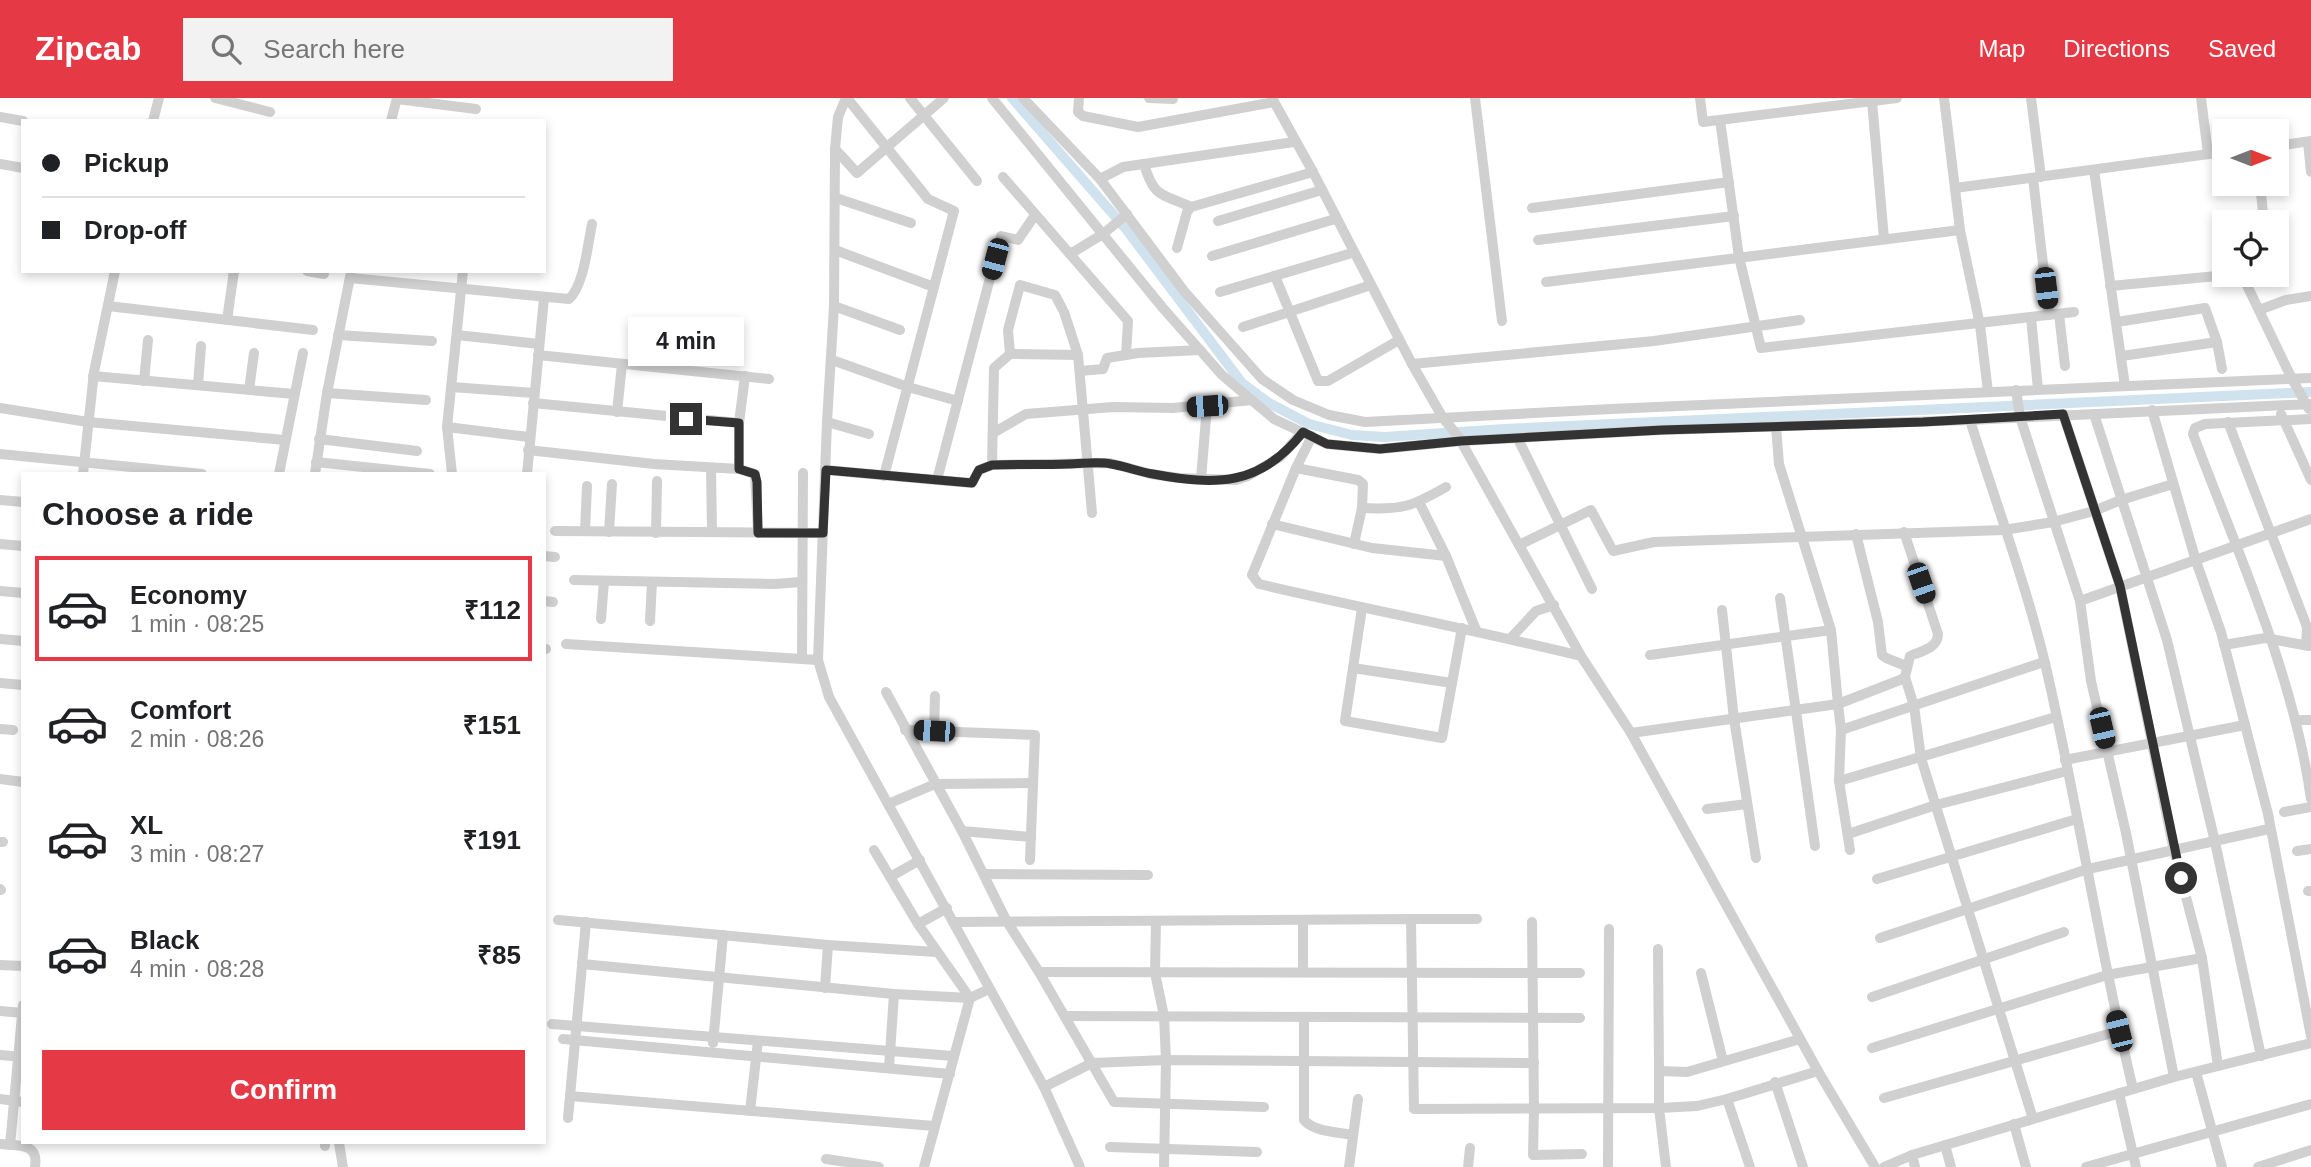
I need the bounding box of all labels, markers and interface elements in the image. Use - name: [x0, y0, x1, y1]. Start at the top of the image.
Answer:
- search box: [183, 18, 673, 81]
- text: Zipcab: [35, 30, 141, 67]
- icon: search: [207, 30, 245, 68]
- text: Search here: [263, 34, 405, 64]
- text: Map: [1979, 35, 2025, 62]
- text: Directions: [2063, 35, 2170, 62]
- text: Saved: [2208, 35, 2276, 62]
- north arrow: [2212, 119, 2289, 196]
- map controls: [2212, 119, 2289, 287]
- text: Pickup: [84, 148, 169, 178]
- button: locate: [2212, 210, 2289, 287]
- text: Drop-off: [84, 215, 187, 245]
- car: [980, 236, 1011, 282]
- car: [2034, 266, 2059, 310]
- callout: 4 min: [628, 317, 744, 366]
- text: 4 min: [656, 328, 716, 354]
- car: [1186, 394, 1229, 418]
- route end: [670, 403, 702, 435]
- text: Choose a ride: [42, 496, 254, 532]
- car: [1905, 560, 1938, 606]
- icon: car: [46, 577, 109, 640]
- text: Economy: [130, 580, 247, 610]
- text: ₹112: [464, 595, 521, 625]
- text: 1 min · 08:25: [130, 611, 264, 637]
- icon: car: [46, 692, 109, 755]
- text: Comfort: [130, 695, 231, 725]
- car: [2088, 705, 2117, 751]
- text: ₹151: [463, 710, 521, 740]
- car: [913, 719, 956, 743]
- text: 2 min · 08:26: [130, 726, 264, 752]
- icon: car: [46, 807, 109, 870]
- text: XL: [130, 810, 163, 840]
- text: ₹191: [463, 825, 521, 855]
- text: 3 min · 08:27: [130, 841, 264, 867]
- route start: [2165, 862, 2197, 894]
- icon: car: [46, 922, 109, 985]
- text: Black: [130, 925, 199, 955]
- text: ₹85: [477, 940, 521, 970]
- text: 4 min · 08:28: [130, 956, 264, 982]
- car: [2104, 1008, 2135, 1054]
- button: Confirm: [42, 1050, 525, 1130]

